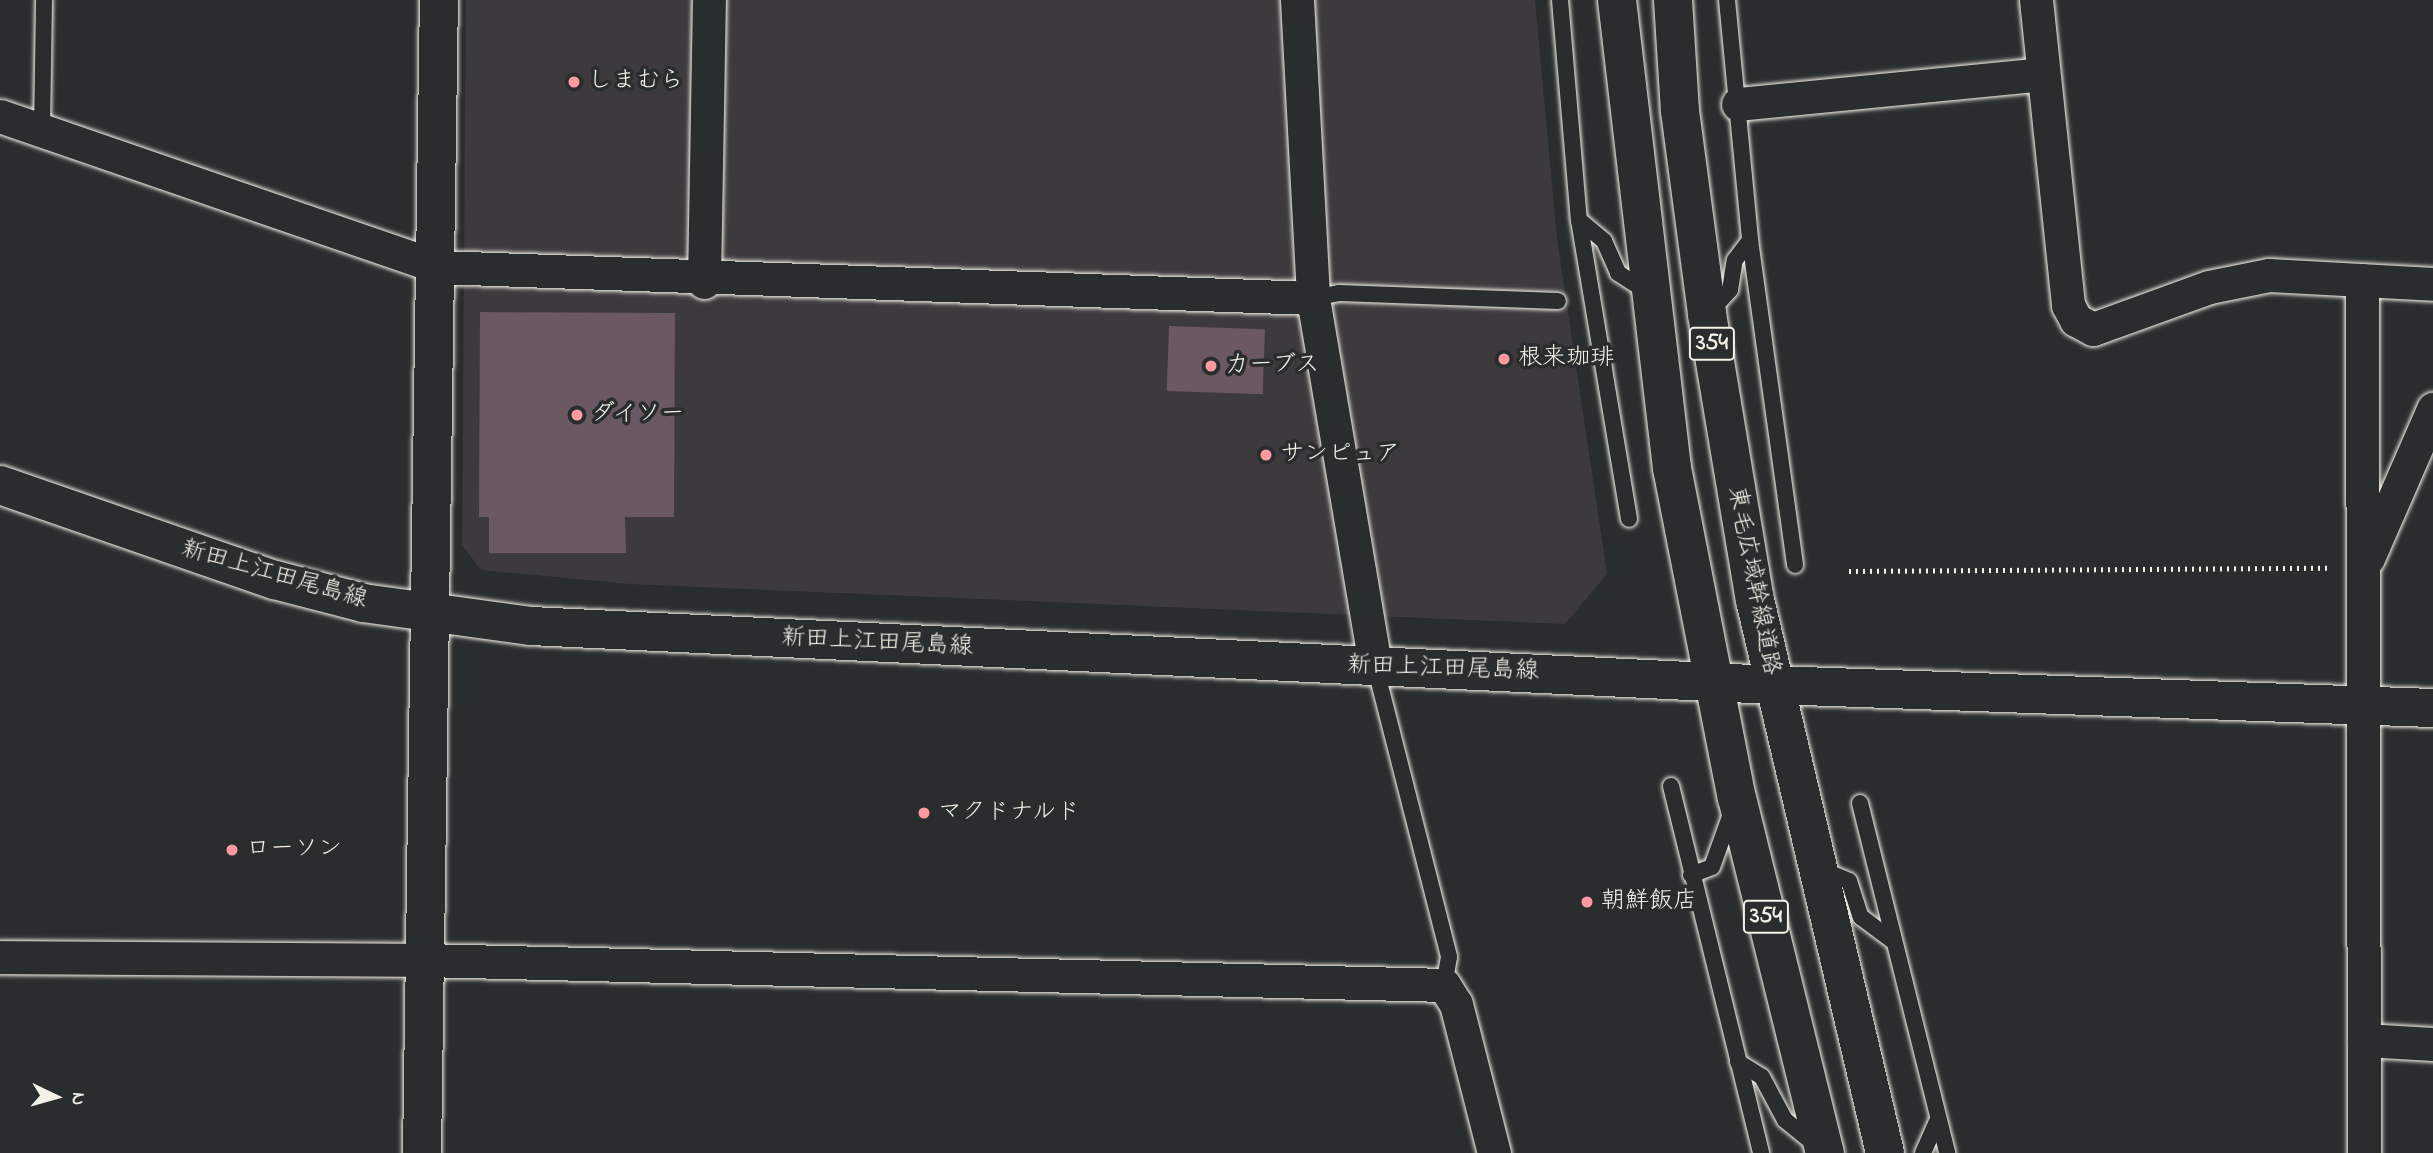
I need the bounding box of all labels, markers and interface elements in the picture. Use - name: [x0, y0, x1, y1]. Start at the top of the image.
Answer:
- place label: しまむら: [588, 68, 684, 96]
- marker: しまむら: [566, 74, 582, 90]
- road number: 354: [1688, 324, 1736, 364]
- place label: 根来珈琲: [1518, 345, 1614, 373]
- marker: 根来珈琲: [1496, 351, 1512, 367]
- place label: カーブス: [1225, 352, 1321, 380]
- marker: カーブス: [1203, 358, 1219, 374]
- place label: ダイソー: [591, 401, 687, 429]
- marker: ダイソー: [569, 407, 585, 423]
- place label: サンピュア: [1280, 441, 1400, 469]
- marker: サンピュア: [1258, 447, 1274, 463]
- street label: 東毛広域幹線道路: [1721, 484, 1785, 678]
- street label: 新田上江田尾島線: [178, 535, 370, 615]
- street label: 新田上江田尾島線: [780, 624, 974, 662]
- street label: 新田上江田尾島線: [1347, 651, 1539, 687]
- place label: マクドナルド: [938, 799, 1082, 827]
- marker: マクドナルド: [916, 805, 932, 821]
- place label: ローソン: [246, 836, 342, 864]
- marker: ローソン: [224, 842, 240, 858]
- place label: 朝鮮飯店: [1601, 888, 1697, 916]
- marker: 朝鮮飯店: [1579, 894, 1595, 910]
- road number: 354: [1742, 898, 1790, 936]
- north arrow: [21, 1062, 91, 1132]
- text: N: [63, 1091, 91, 1106]

